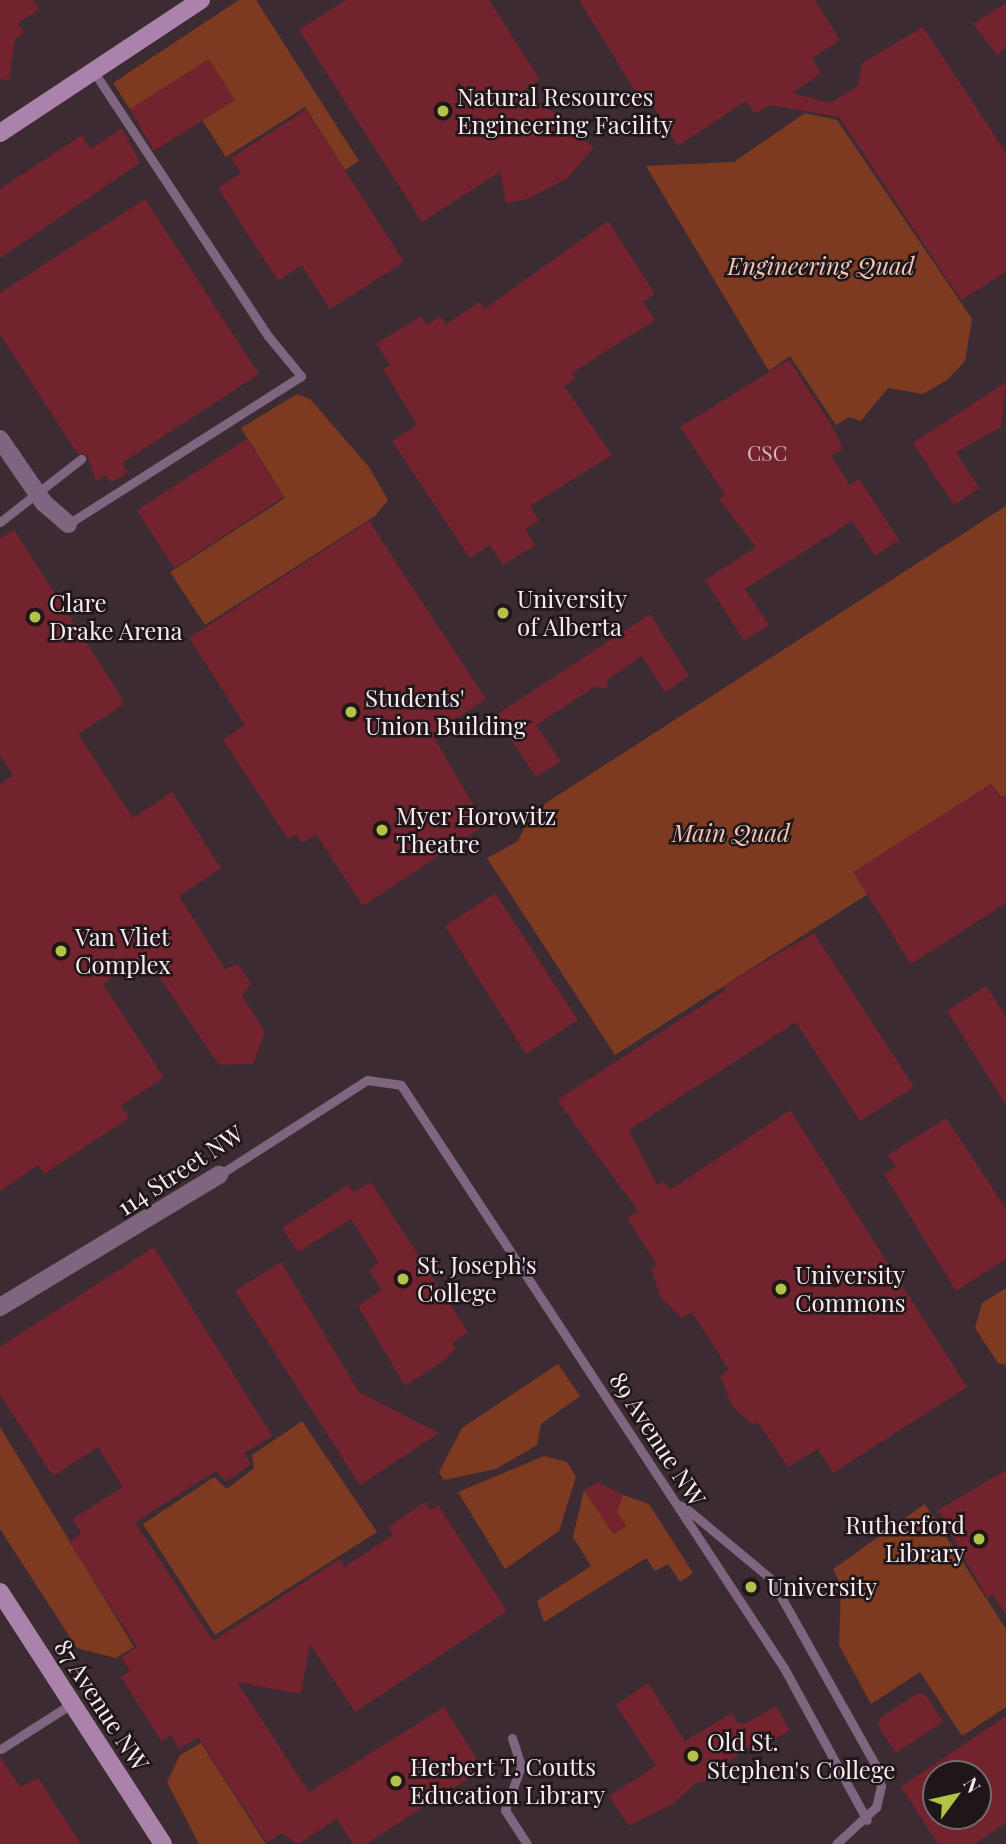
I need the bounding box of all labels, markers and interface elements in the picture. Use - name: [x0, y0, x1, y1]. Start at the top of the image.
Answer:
- place label: Natural Resources Engineering Facility: [457, 83, 673, 139]
- marker: Natural Resources Engineering Facility: [435, 103, 451, 119]
- park label: Engineering Quad: [727, 252, 915, 280]
- house number: CSC: [747, 439, 787, 465]
- place label: University of Alberta: [517, 585, 627, 641]
- place label: Clare Drake Arena: [49, 589, 183, 645]
- marker: University of Alberta: [495, 605, 511, 621]
- marker: Clare Drake Arena: [27, 609, 43, 625]
- place label: Students' Union Building: [365, 684, 526, 740]
- marker: Students' Union Building: [343, 704, 359, 720]
- place label: Myer Horowitz Theatre: [396, 802, 557, 858]
- park label: Main Quad: [672, 819, 790, 847]
- marker: Myer Horowitz Theatre: [374, 822, 390, 838]
- place label: Van Vliet Complex: [75, 923, 171, 979]
- marker: Van Vliet Complex: [53, 943, 69, 959]
- street label: 114 Street NW: [111, 1119, 249, 1221]
- place label: St. Joseph's College: [417, 1251, 537, 1307]
- place label: University Commons: [795, 1261, 905, 1317]
- marker: St. Joseph's College: [395, 1271, 411, 1287]
- marker: University Commons: [773, 1281, 789, 1297]
- street label: 89 Avenue NW: [604, 1366, 712, 1512]
- place label: Rutherford Library: [845, 1511, 965, 1567]
- marker: Rutherford Library: [971, 1531, 987, 1547]
- place label: University: [767, 1573, 877, 1601]
- marker: University: [741, 1577, 761, 1597]
- street label: 87 Avenue NW: [49, 1633, 155, 1777]
- place label: Old St. Stephen's College: [707, 1728, 895, 1784]
- marker: Old St. Stephen's College: [685, 1748, 701, 1764]
- place label: Herbert T. Coutts Education Library: [410, 1753, 605, 1809]
- north arrow: [922, 1760, 992, 1830]
- text: N: [958, 1772, 988, 1797]
- marker: Herbert T. Coutts Education Library: [388, 1773, 404, 1789]

